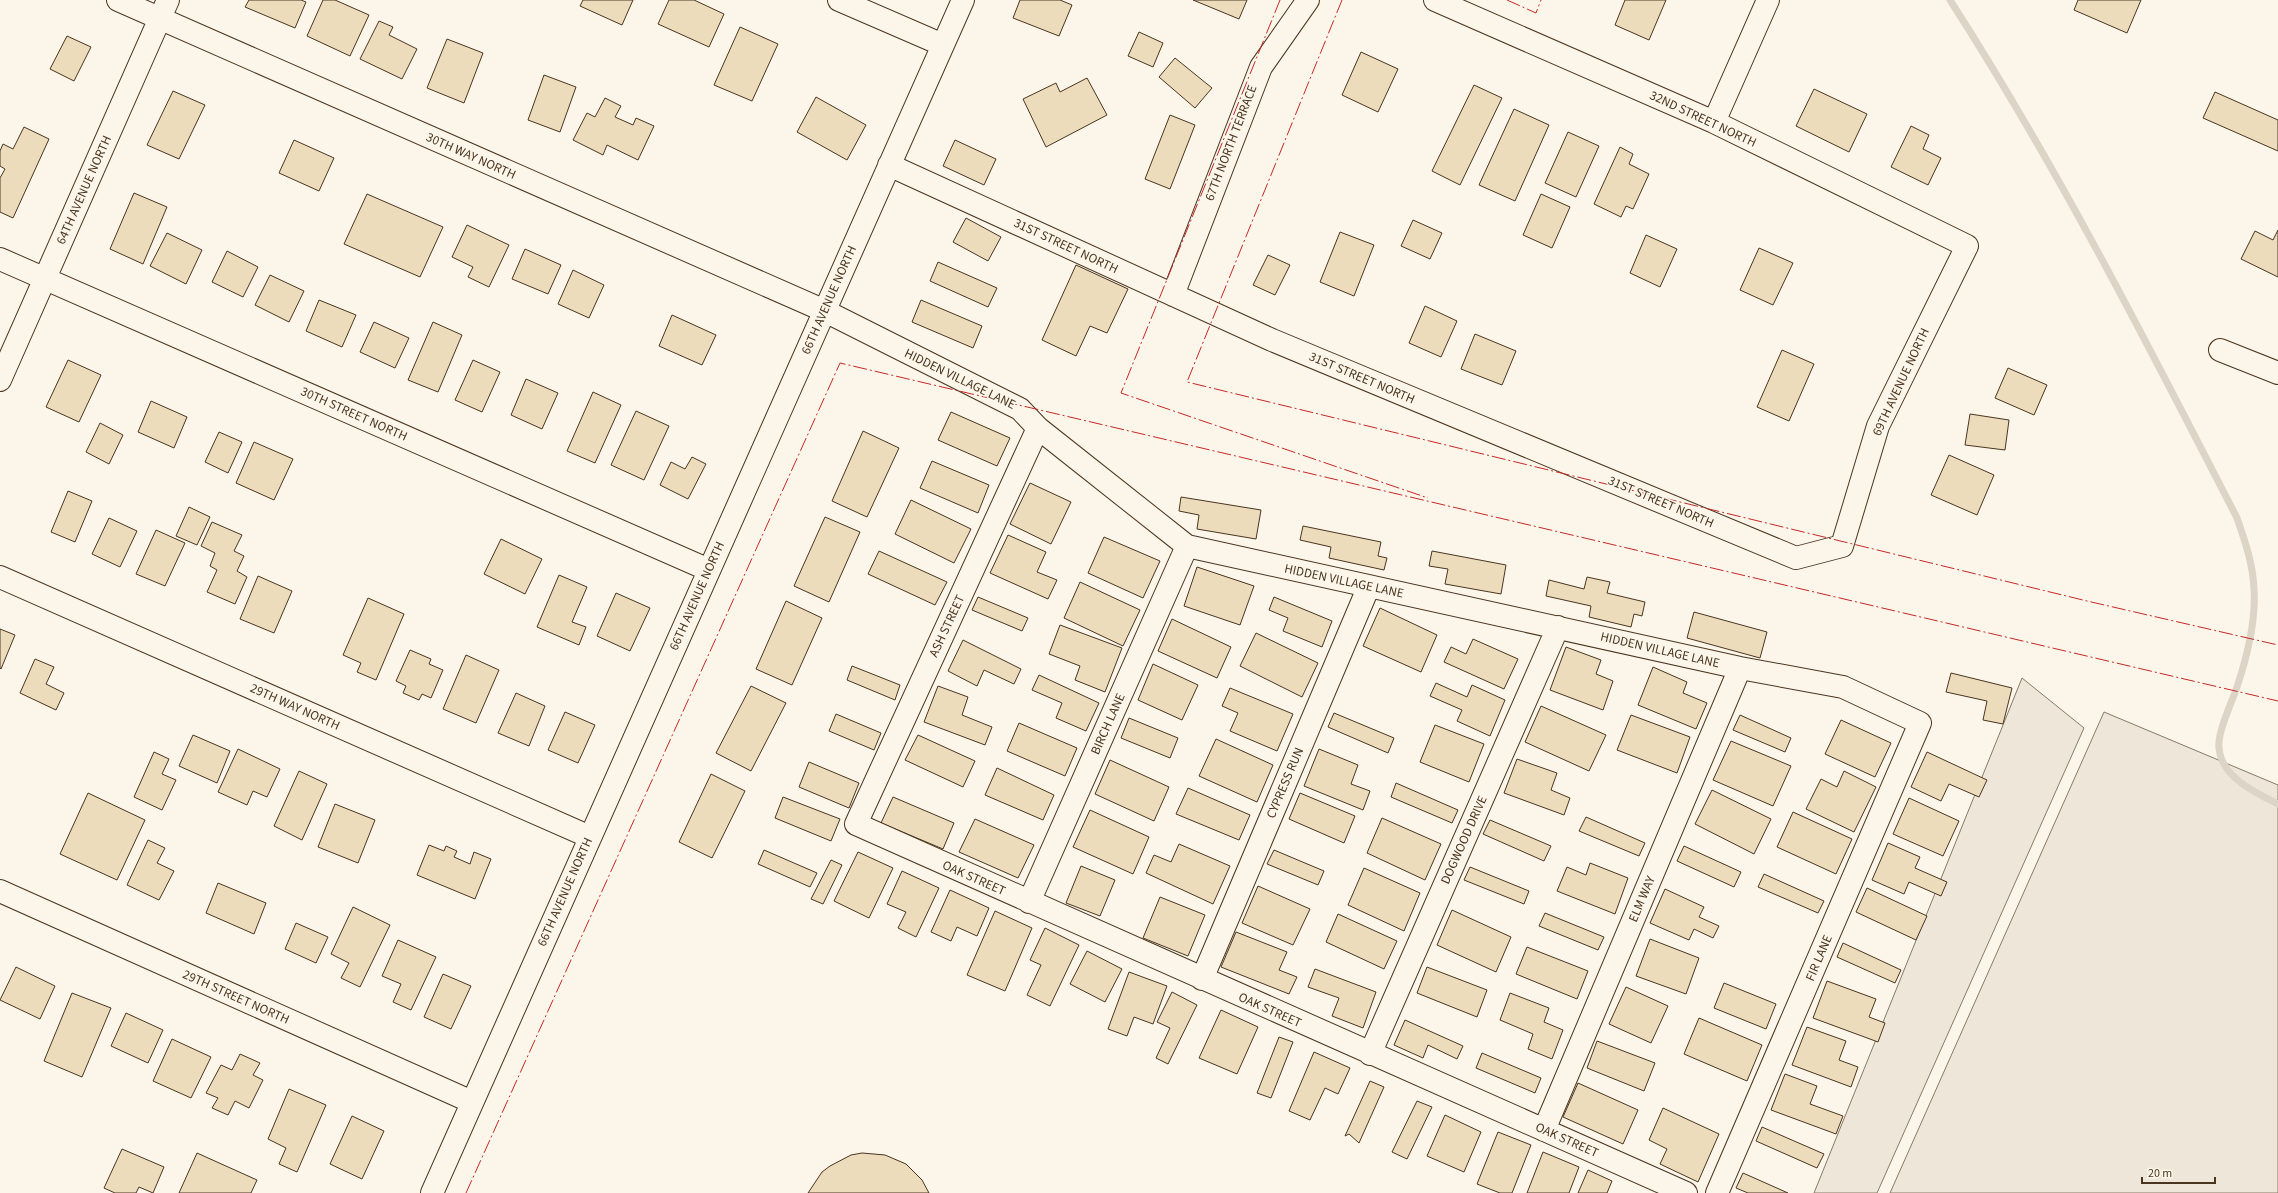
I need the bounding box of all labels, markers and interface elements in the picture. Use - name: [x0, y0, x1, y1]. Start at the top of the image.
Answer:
- street label: 67TH NORTH TERRACE: [1201, 82, 1262, 204]
- street label: 32ND STREET NORTH: [1647, 86, 1759, 152]
- street label: 30TH WAY NORTH: [423, 128, 519, 184]
- street label: 64TH AVENUE NORTH: [52, 133, 116, 247]
- street label: 31ST STREET NORTH: [1011, 214, 1121, 278]
- street label: 66TH AVENUE NORTH: [797, 243, 861, 357]
- street label: 69TH AVENUE NORTH: [1868, 325, 1934, 439]
- street label: HIDDEN VILLAGE LANE: [901, 344, 1019, 414]
- street label: 31ST STREET NORTH: [1306, 348, 1418, 408]
- street label: 30TH STREET NORTH: [298, 382, 410, 446]
- street label: 31ST STREET NORTH: [1605, 472, 1717, 532]
- street label: 66TH AVENUE NORTH: [665, 539, 729, 653]
- street label: HIDDEN VILLAGE LANE: [1283, 560, 1405, 602]
- street label: ASH STREET: [925, 592, 969, 660]
- street label: HIDDEN VILLAGE LANE: [1599, 628, 1721, 672]
- street label: 29TH WAY NORTH: [247, 679, 343, 735]
- street label: BIRCH LANE: [1086, 690, 1130, 758]
- street label: CYPRESS RUN: [1262, 745, 1308, 821]
- street label: DOGWOOD DRIVE: [1436, 793, 1492, 887]
- street label: 66TH AVENUE NORTH: [533, 835, 597, 949]
- street label: OAK STREET: [940, 856, 1008, 900]
- street label: ELM WAY: [1624, 872, 1660, 925]
- street label: FIR LANE: [1801, 932, 1837, 984]
- street label: 29TH STREET NORTH: [180, 965, 292, 1029]
- street label: OAK STREET: [1236, 988, 1304, 1032]
- street label: OAK STREET: [1533, 1118, 1601, 1162]
- scale bar: [2142, 1159, 2215, 1185]
- text: 20 m: [2148, 1165, 2172, 1182]

